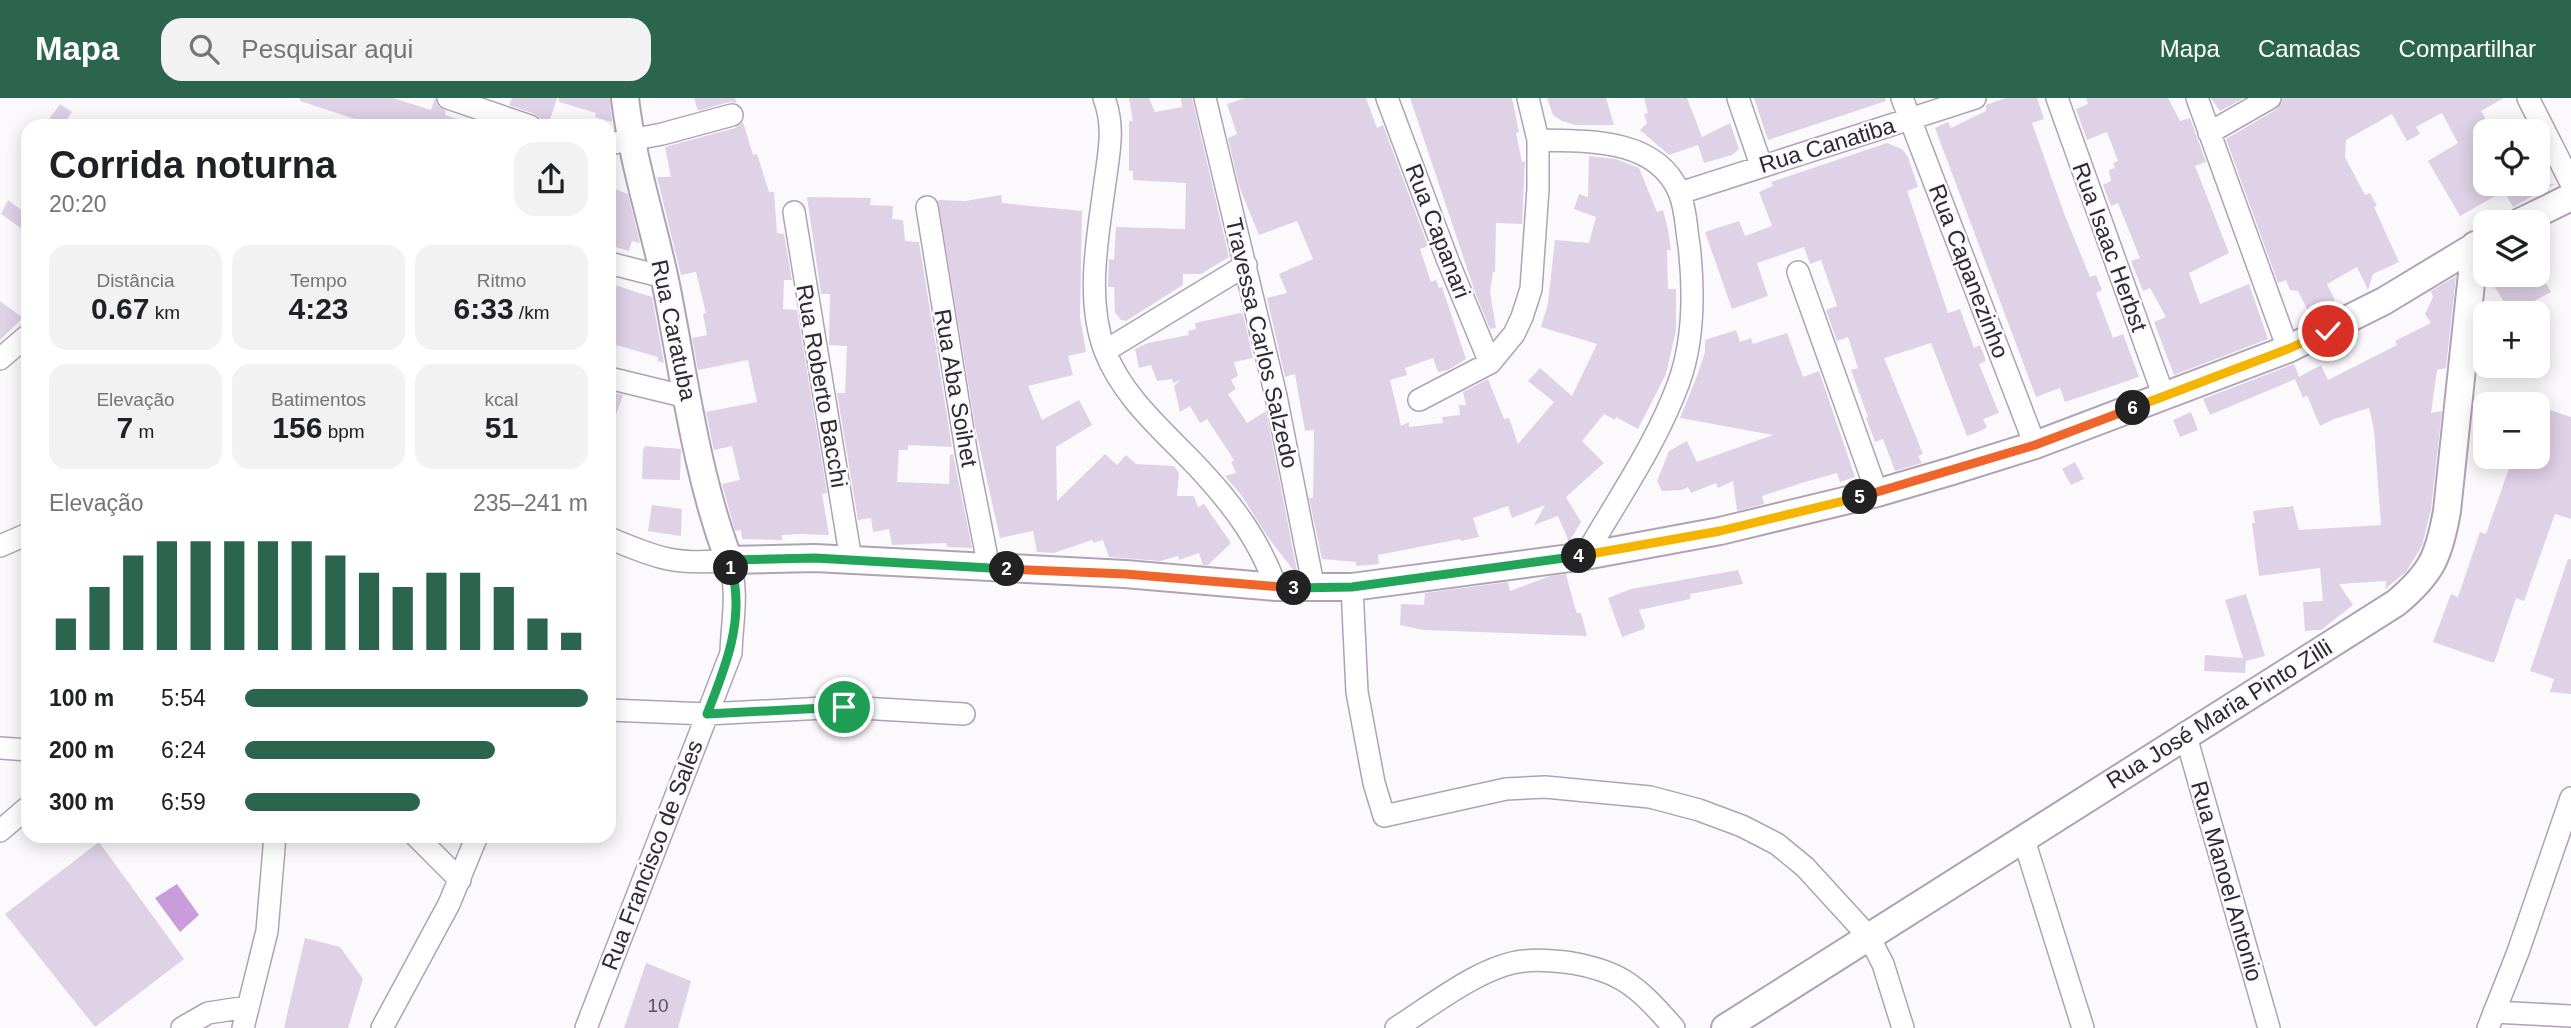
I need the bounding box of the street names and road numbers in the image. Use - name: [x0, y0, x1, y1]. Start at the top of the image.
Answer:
- street label: Rua Canatiba: [1756, 112, 1898, 178]
- street label: Rua Isaac Herbst: [2067, 159, 2153, 335]
- street label: Rua Capanari: [1400, 160, 1476, 302]
- street label: Rua Capanezinho: [1924, 180, 2014, 362]
- street label: Travessa Carlos Salzedo: [1221, 215, 1303, 471]
- street label: Rua Caratuba: [646, 257, 702, 403]
- street label: Rua Roberto Bacchi: [791, 282, 853, 490]
- street label: Rua Aba Soihet: [929, 307, 983, 470]
- street label: Rua José Maria Pinto Zilli: [2102, 634, 2336, 794]
- street label: Rua Francisco de Sales: [596, 736, 708, 974]
- street label: Rua Manoel Antonio: [2186, 778, 2268, 984]

